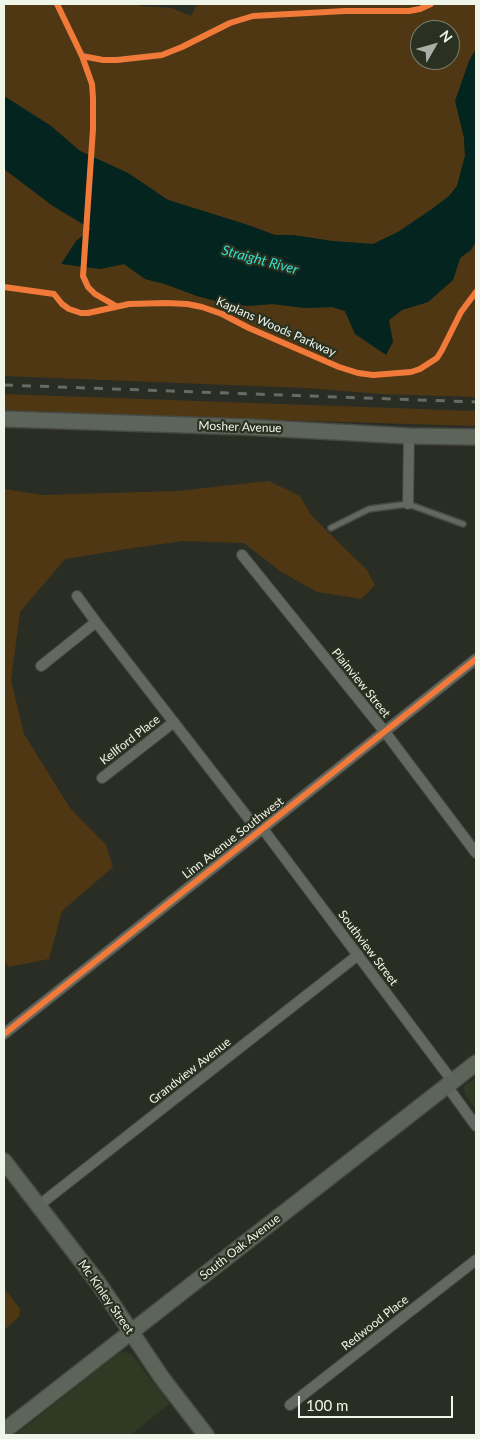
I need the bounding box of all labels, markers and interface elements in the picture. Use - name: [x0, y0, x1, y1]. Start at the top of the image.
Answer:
- north arrow: [410, 20, 460, 70]
- text: N: [436, 27, 456, 46]
- water label: Straight River: [220, 242, 300, 278]
- street label: Kaplans Woods Parkway: [214, 294, 338, 360]
- street label: Mosher Avenue: [198, 418, 282, 436]
- street label: Plainview Street: [329, 645, 393, 721]
- street label: Kellford Place: [97, 712, 163, 768]
- street label: Linn Avenue Southwest: [180, 794, 286, 882]
- street label: Southview Street: [335, 908, 401, 988]
- street label: Grandview Avenue: [146, 1035, 234, 1107]
- street label: South Oak Avenue: [197, 1211, 283, 1283]
- street label: Mc Kinley Street: [75, 1257, 137, 1337]
- street label: Redwood Place: [339, 1292, 411, 1354]
- scale bar: [300, 1386, 455, 1418]
- text: 100 m: [306, 1396, 348, 1414]

